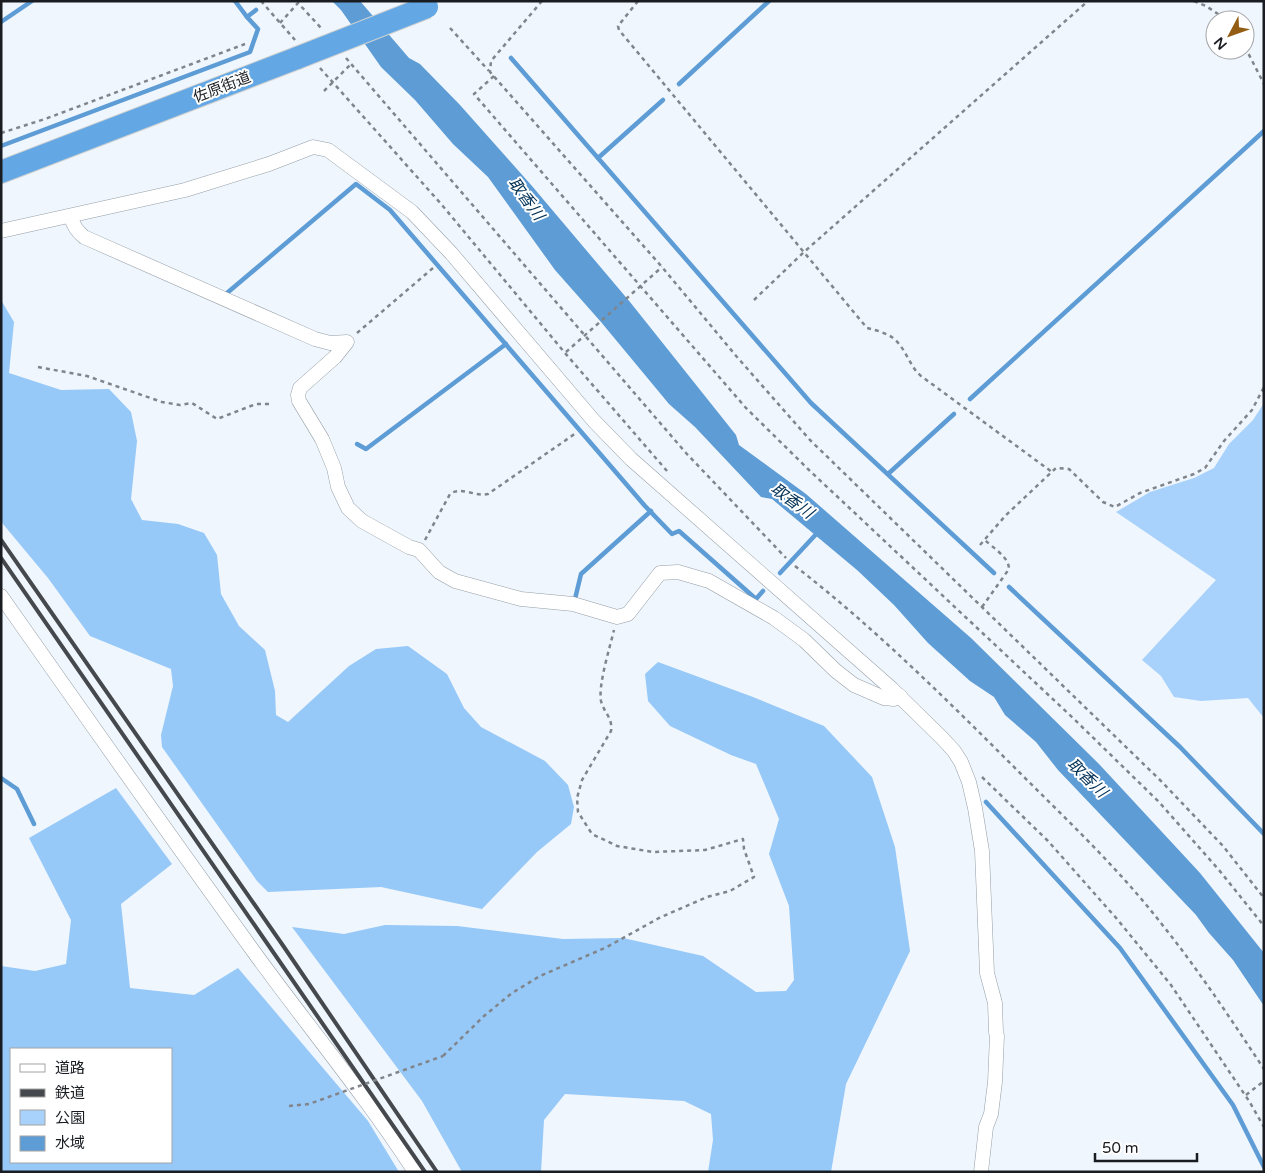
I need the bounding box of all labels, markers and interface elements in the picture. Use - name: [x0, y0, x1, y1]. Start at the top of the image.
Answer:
- north arrow: [1205, 10, 1255, 60]
- text: N: [1210, 33, 1231, 53]
- street label: 佐原街道: [191, 68, 253, 106]
- water label: 取香川: [504, 174, 549, 226]
- water label: 取香川: [767, 479, 819, 524]
- water label: 取香川: [1063, 754, 1113, 803]
- legend: [10, 1048, 172, 1163]
- text: 道路: [55, 1059, 85, 1077]
- text: 鉄道: [55, 1084, 85, 1102]
- text: 公園: [55, 1109, 85, 1127]
- scale bar: [1095, 1130, 1198, 1162]
- text: 水域: [55, 1134, 85, 1152]
- text: 50 m: [1102, 1139, 1139, 1157]

